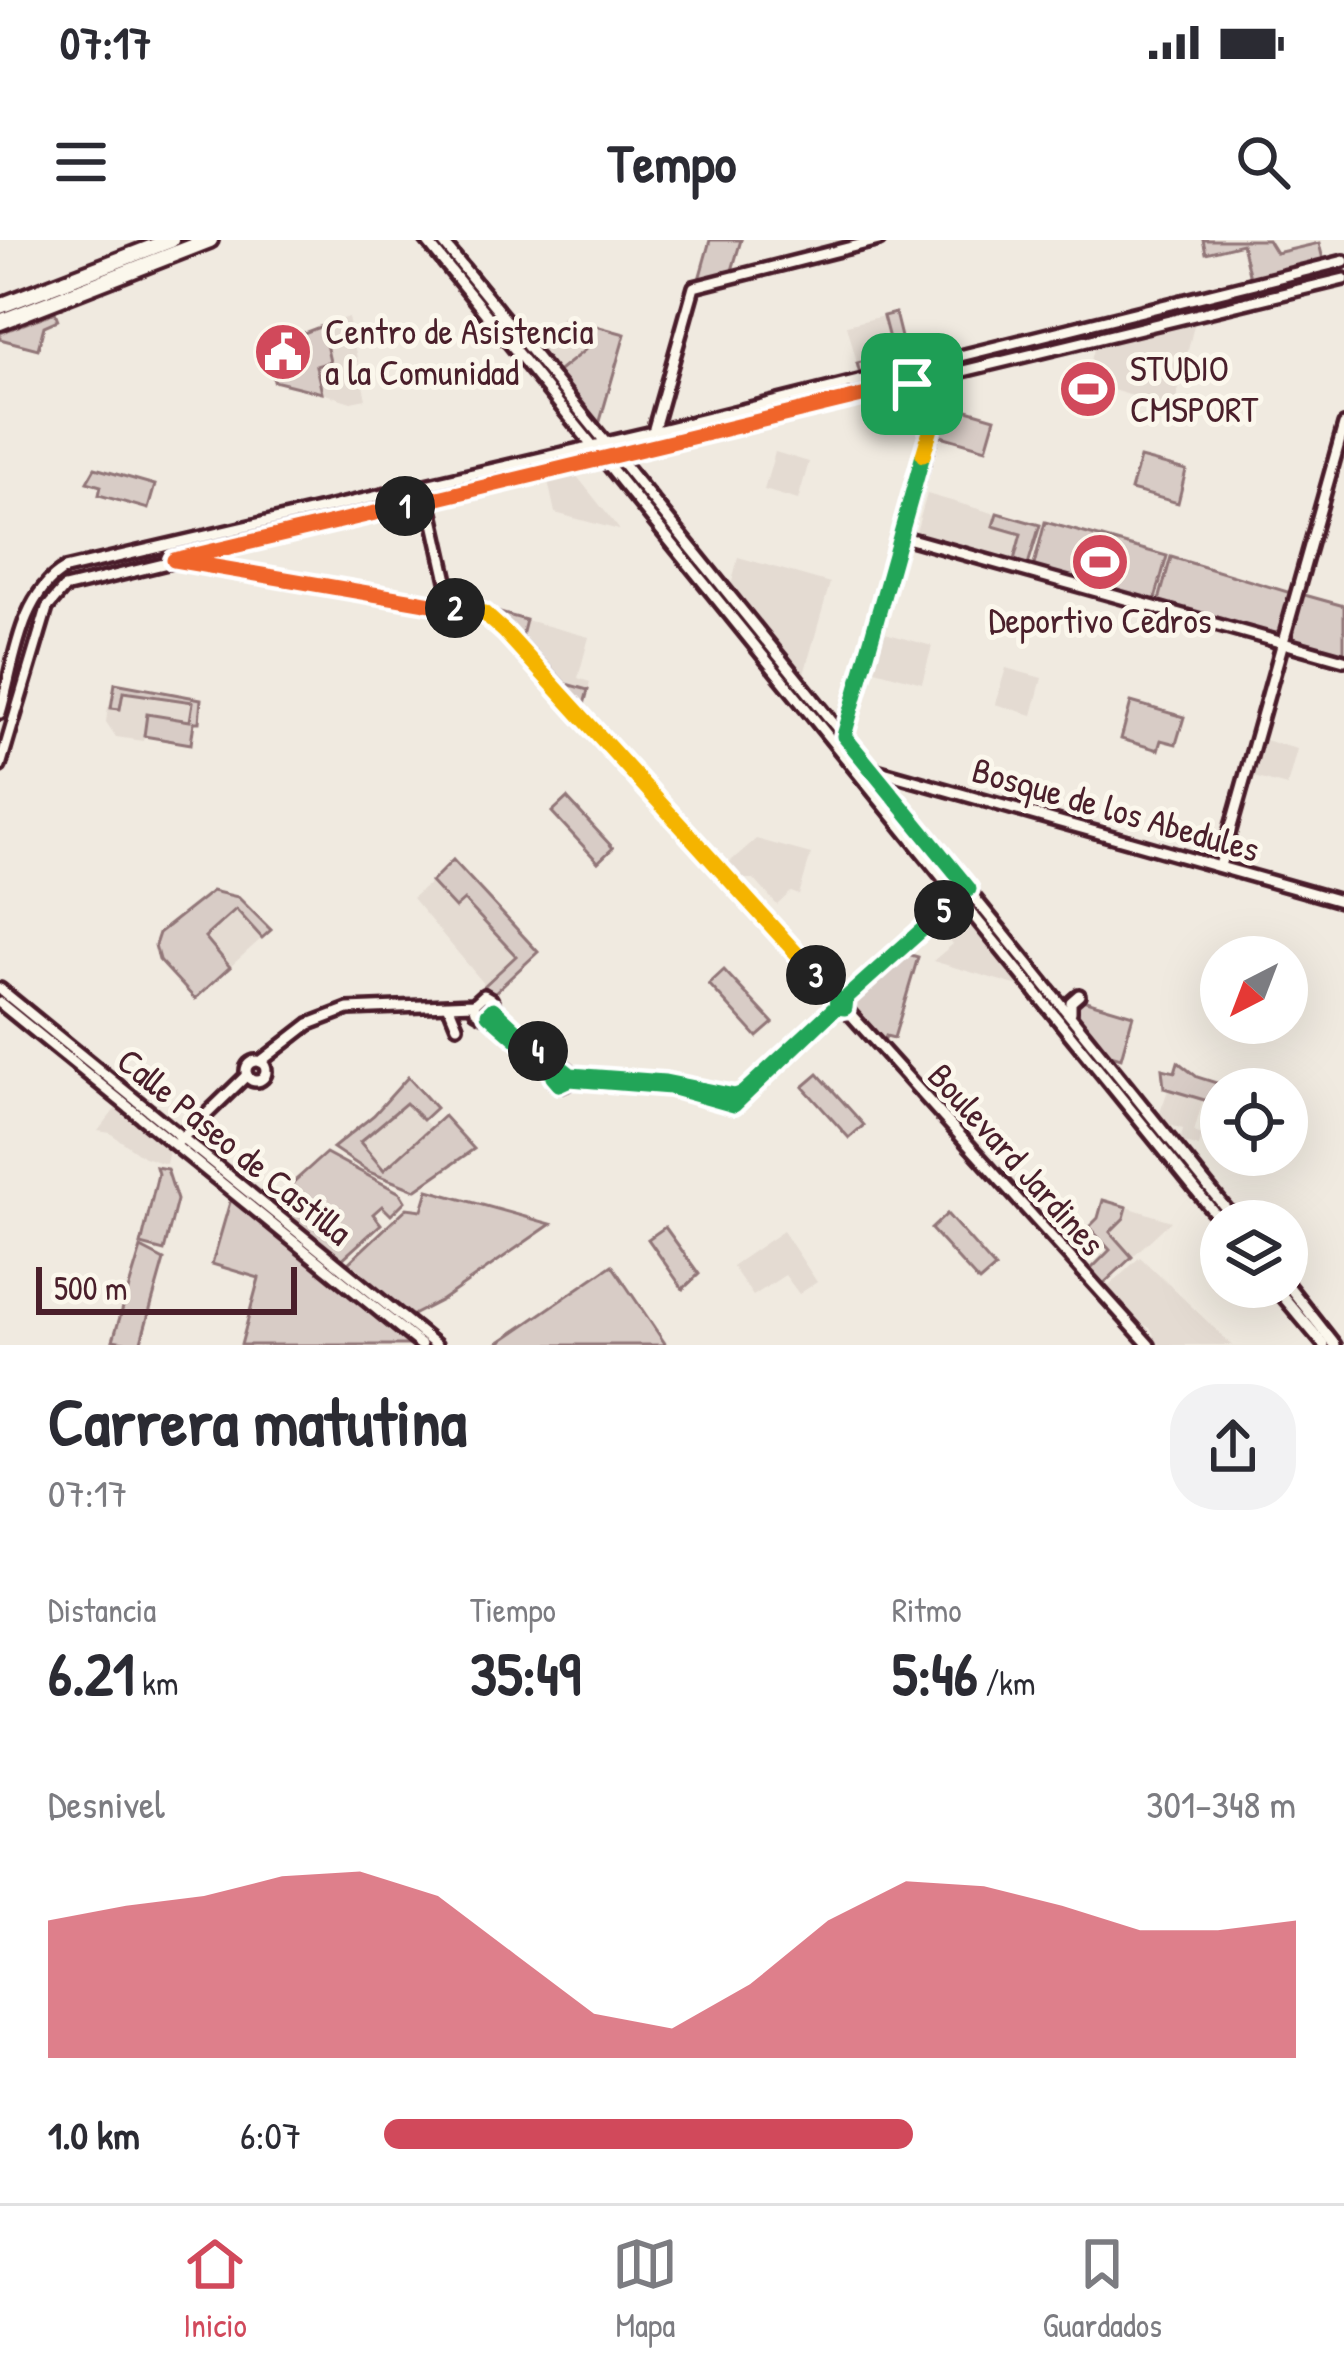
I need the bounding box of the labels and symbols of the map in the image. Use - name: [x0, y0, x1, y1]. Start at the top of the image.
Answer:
- place label: Centro de Asistencia a la Comunidad: [325, 306, 594, 396]
- public building icon: Centro de Asistencia a la Comunidad: [252, 321, 314, 383]
- pin: [861, 333, 963, 435]
- place label: STUDIO CMSPORT: [1130, 343, 1259, 433]
- sports icon: STUDIO CMSPORT: [1057, 358, 1119, 420]
- pin: 1: [375, 476, 435, 536]
- sports icon: Deportivo Cedros: [1069, 531, 1131, 593]
- pin: 2: [425, 578, 485, 638]
- place label: Deportivo Cedros: [988, 595, 1212, 644]
- street label: Bosque de los Abedules: [967, 744, 1265, 873]
- pin: 5: [914, 880, 974, 940]
- north arrow: [1200, 936, 1308, 1044]
- pin: 3: [786, 945, 846, 1005]
- pin: 4: [508, 1021, 568, 1081]
- street label: Calle Paseo de Castilla: [108, 1036, 363, 1256]
- street label: Boulevard Jardines: [918, 1052, 1117, 1266]
- scale bar: [36, 1261, 297, 1314]

